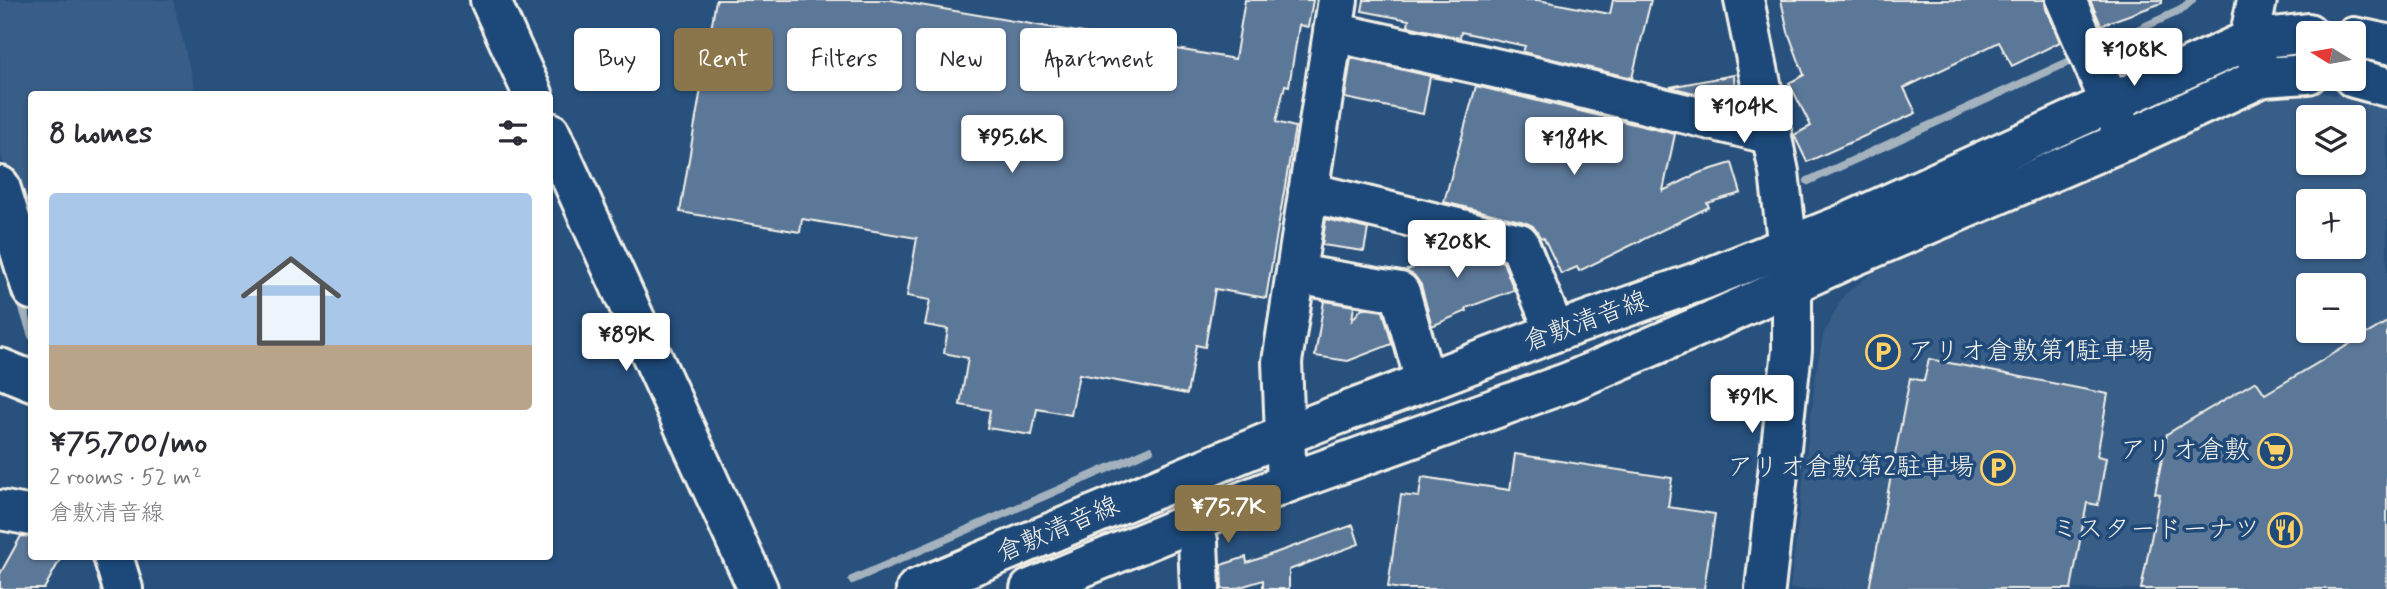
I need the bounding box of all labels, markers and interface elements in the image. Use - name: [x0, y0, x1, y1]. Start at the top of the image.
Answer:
- north arrow: [2296, 21, 2366, 91]
- map controls: [2296, 21, 2366, 343]
- chip: Buy: [574, 28, 660, 91]
- chip: Rent: [674, 28, 773, 91]
- chip: Filters: [787, 28, 902, 91]
- chip: New: [916, 28, 1006, 91]
- chip: Apartment: [1020, 28, 1177, 91]
- pin: ¥108K: [2085, 28, 2183, 88]
- text: ¥108K: [2101, 36, 2167, 66]
- pin: ¥104K: [1695, 86, 1793, 145]
- text: ¥104K: [1711, 93, 1777, 123]
- button: layers: [2296, 105, 2366, 175]
- text: 8 homes: [49, 114, 152, 153]
- icon: filters: [494, 114, 532, 152]
- pin: ¥95.6K: [955, 116, 1069, 175]
- pin: ¥184K: [1525, 118, 1623, 177]
- text: ¥95.6K: [977, 123, 1047, 153]
- text: ¥184K: [1541, 125, 1607, 155]
- button: +: [2296, 189, 2366, 259]
- pin: ¥208K: [1408, 220, 1506, 280]
- text: ¥208K: [1424, 228, 1490, 258]
- icon: home: [228, 238, 354, 364]
- button: −: [2296, 273, 2366, 343]
- street label: 倉敷清音線: [1519, 284, 1653, 360]
- pin: ¥89K: [585, 314, 667, 373]
- text: ¥89K: [598, 321, 654, 351]
- parking icon: アリオ倉敷第1駐車場: [1864, 333, 1902, 371]
- place label: アリオ倉敷第1駐車場: [1908, 335, 2154, 369]
- pin: ¥91K: [1711, 376, 1793, 435]
- text: ¥91K: [1727, 383, 1777, 413]
- text: ¥75,700/mo: [49, 424, 207, 463]
- supermarket icon: アリオ倉敷: [2256, 432, 2294, 470]
- place label: アリオ倉敷: [2120, 434, 2250, 468]
- parking icon: アリオ倉敷第2駐車場: [1979, 449, 2017, 487]
- place label: アリオ倉敷第2駐車場: [1727, 451, 1974, 485]
- text: 2 rooms · 52 m²: [49, 463, 202, 493]
- pin: ¥75.7K: [1171, 486, 1285, 545]
- street label: 倉敷清音線: [992, 489, 1124, 571]
- text: ¥75.7K: [1191, 493, 1265, 523]
- text: 倉敷清音線: [49, 499, 164, 529]
- restaurant icon: ミスタードーナツ: [2266, 511, 2304, 549]
- place label: ミスタードーナツ: [2051, 513, 2260, 547]

